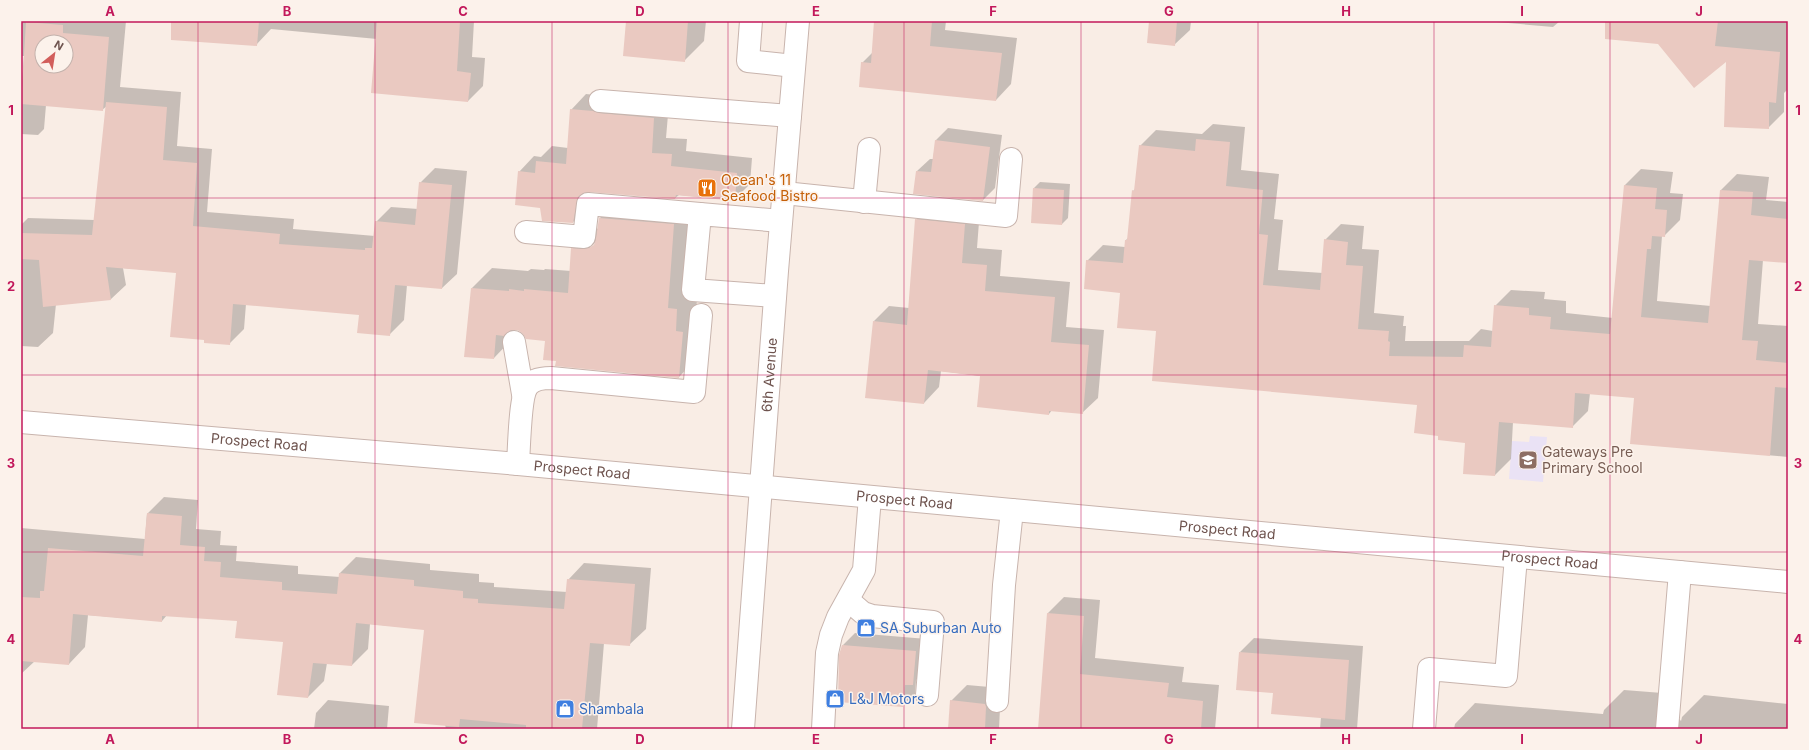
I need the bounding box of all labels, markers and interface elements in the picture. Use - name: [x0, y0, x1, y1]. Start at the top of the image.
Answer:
- text: A: [105, 3, 115, 19]
- text: B: [283, 3, 292, 19]
- text: C: [458, 3, 468, 19]
- text: D: [635, 3, 645, 19]
- text: E: [812, 3, 820, 19]
- text: F: [989, 3, 997, 19]
- text: G: [1164, 3, 1174, 19]
- text: H: [1341, 3, 1351, 19]
- text: I: [1520, 3, 1524, 19]
- text: J: [1695, 3, 1703, 19]
- north arrow: [34, 34, 74, 74]
- text: N: [52, 37, 66, 53]
- text: 1: [8, 102, 14, 118]
- text: 1: [1795, 102, 1801, 118]
- place label: Ocean's 11 Seafood Bistro: [721, 171, 818, 204]
- restaurant icon: Ocean's 11 Seafood Bistro: [696, 177, 718, 199]
- text: 2: [7, 278, 15, 294]
- text: 2: [1794, 278, 1802, 294]
- street label: 6th Avenue: [758, 337, 780, 413]
- street label: Prospect Road: [210, 429, 308, 454]
- place label: Gateways Pre Primary School: [1542, 443, 1643, 476]
- school or university icon: Gateways Pre Primary School: [1517, 449, 1539, 471]
- text: 3: [7, 455, 15, 471]
- text: 3: [1794, 455, 1802, 471]
- street label: Prospect Road: [533, 456, 631, 482]
- street label: Prospect Road: [856, 486, 954, 512]
- street label: Prospect Road: [1178, 516, 1276, 542]
- street label: Prospect Road: [1501, 546, 1599, 572]
- shop icon: SA Suburban Auto: [855, 617, 877, 639]
- place label: SA Suburban Auto: [880, 619, 1002, 636]
- text: 4: [7, 631, 16, 647]
- text: 4: [1794, 631, 1803, 647]
- shop icon: L&J Motors: [824, 688, 846, 710]
- place label: L&J Motors: [849, 690, 924, 707]
- shop icon: Shambala: [554, 698, 576, 720]
- place label: Shambala: [579, 700, 644, 717]
- text: A: [105, 731, 115, 747]
- text: B: [283, 731, 292, 747]
- text: C: [458, 731, 468, 747]
- text: D: [635, 731, 645, 747]
- text: E: [812, 731, 820, 747]
- text: F: [989, 731, 997, 747]
- text: G: [1164, 731, 1174, 747]
- text: H: [1341, 731, 1351, 747]
- text: I: [1520, 731, 1524, 747]
- text: J: [1695, 731, 1703, 747]

